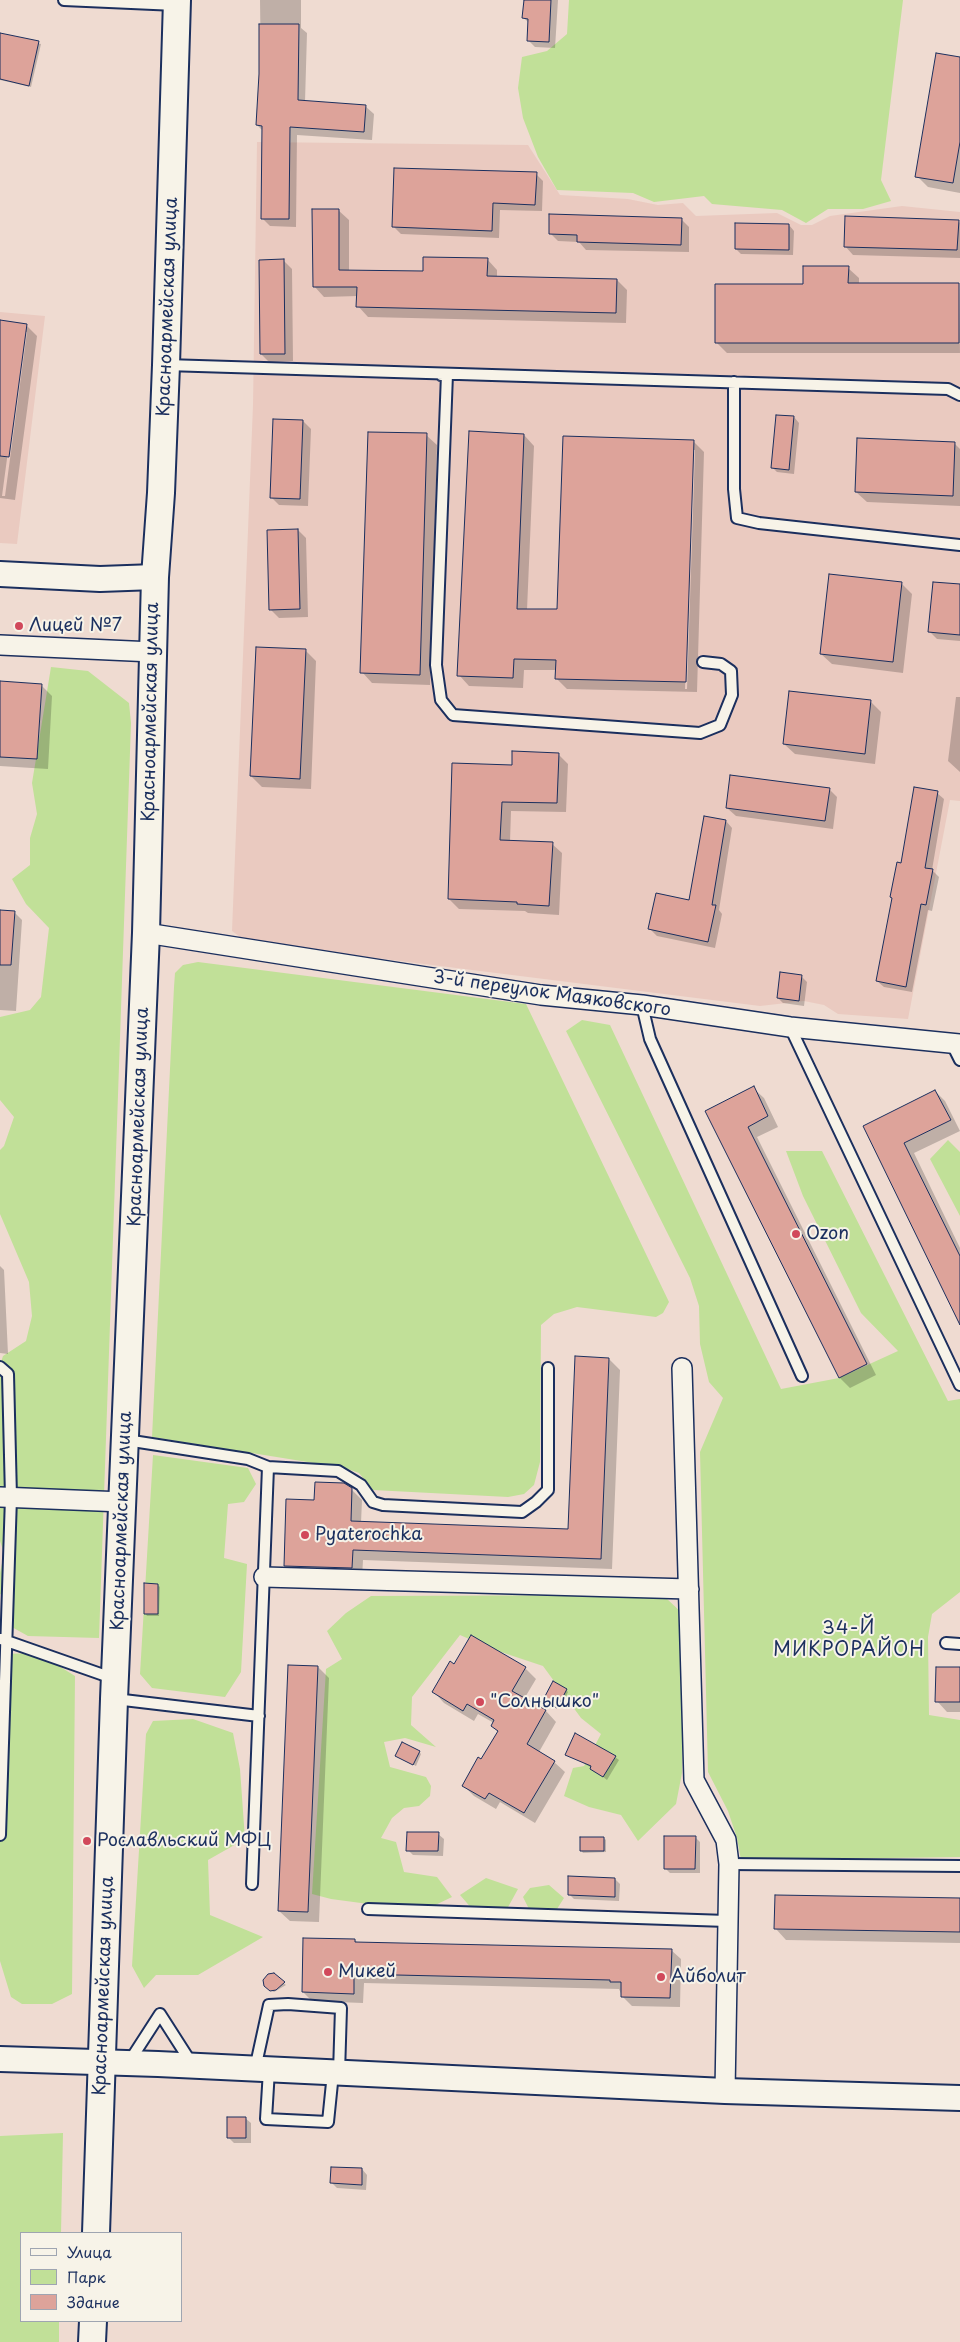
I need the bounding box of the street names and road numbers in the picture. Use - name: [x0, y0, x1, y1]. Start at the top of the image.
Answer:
- street label: Красноармейская улица: [153, 197, 183, 417]
- street label: Красноармейская улица: [138, 602, 164, 822]
- street label: 3-й переулок Маяковского: [432, 967, 672, 1021]
- street label: Красноармейская улица: [124, 1007, 154, 1227]
- street label: Красноармейская улица: [107, 1411, 137, 1631]
- street label: Красноармейская улица: [89, 1876, 119, 2096]

